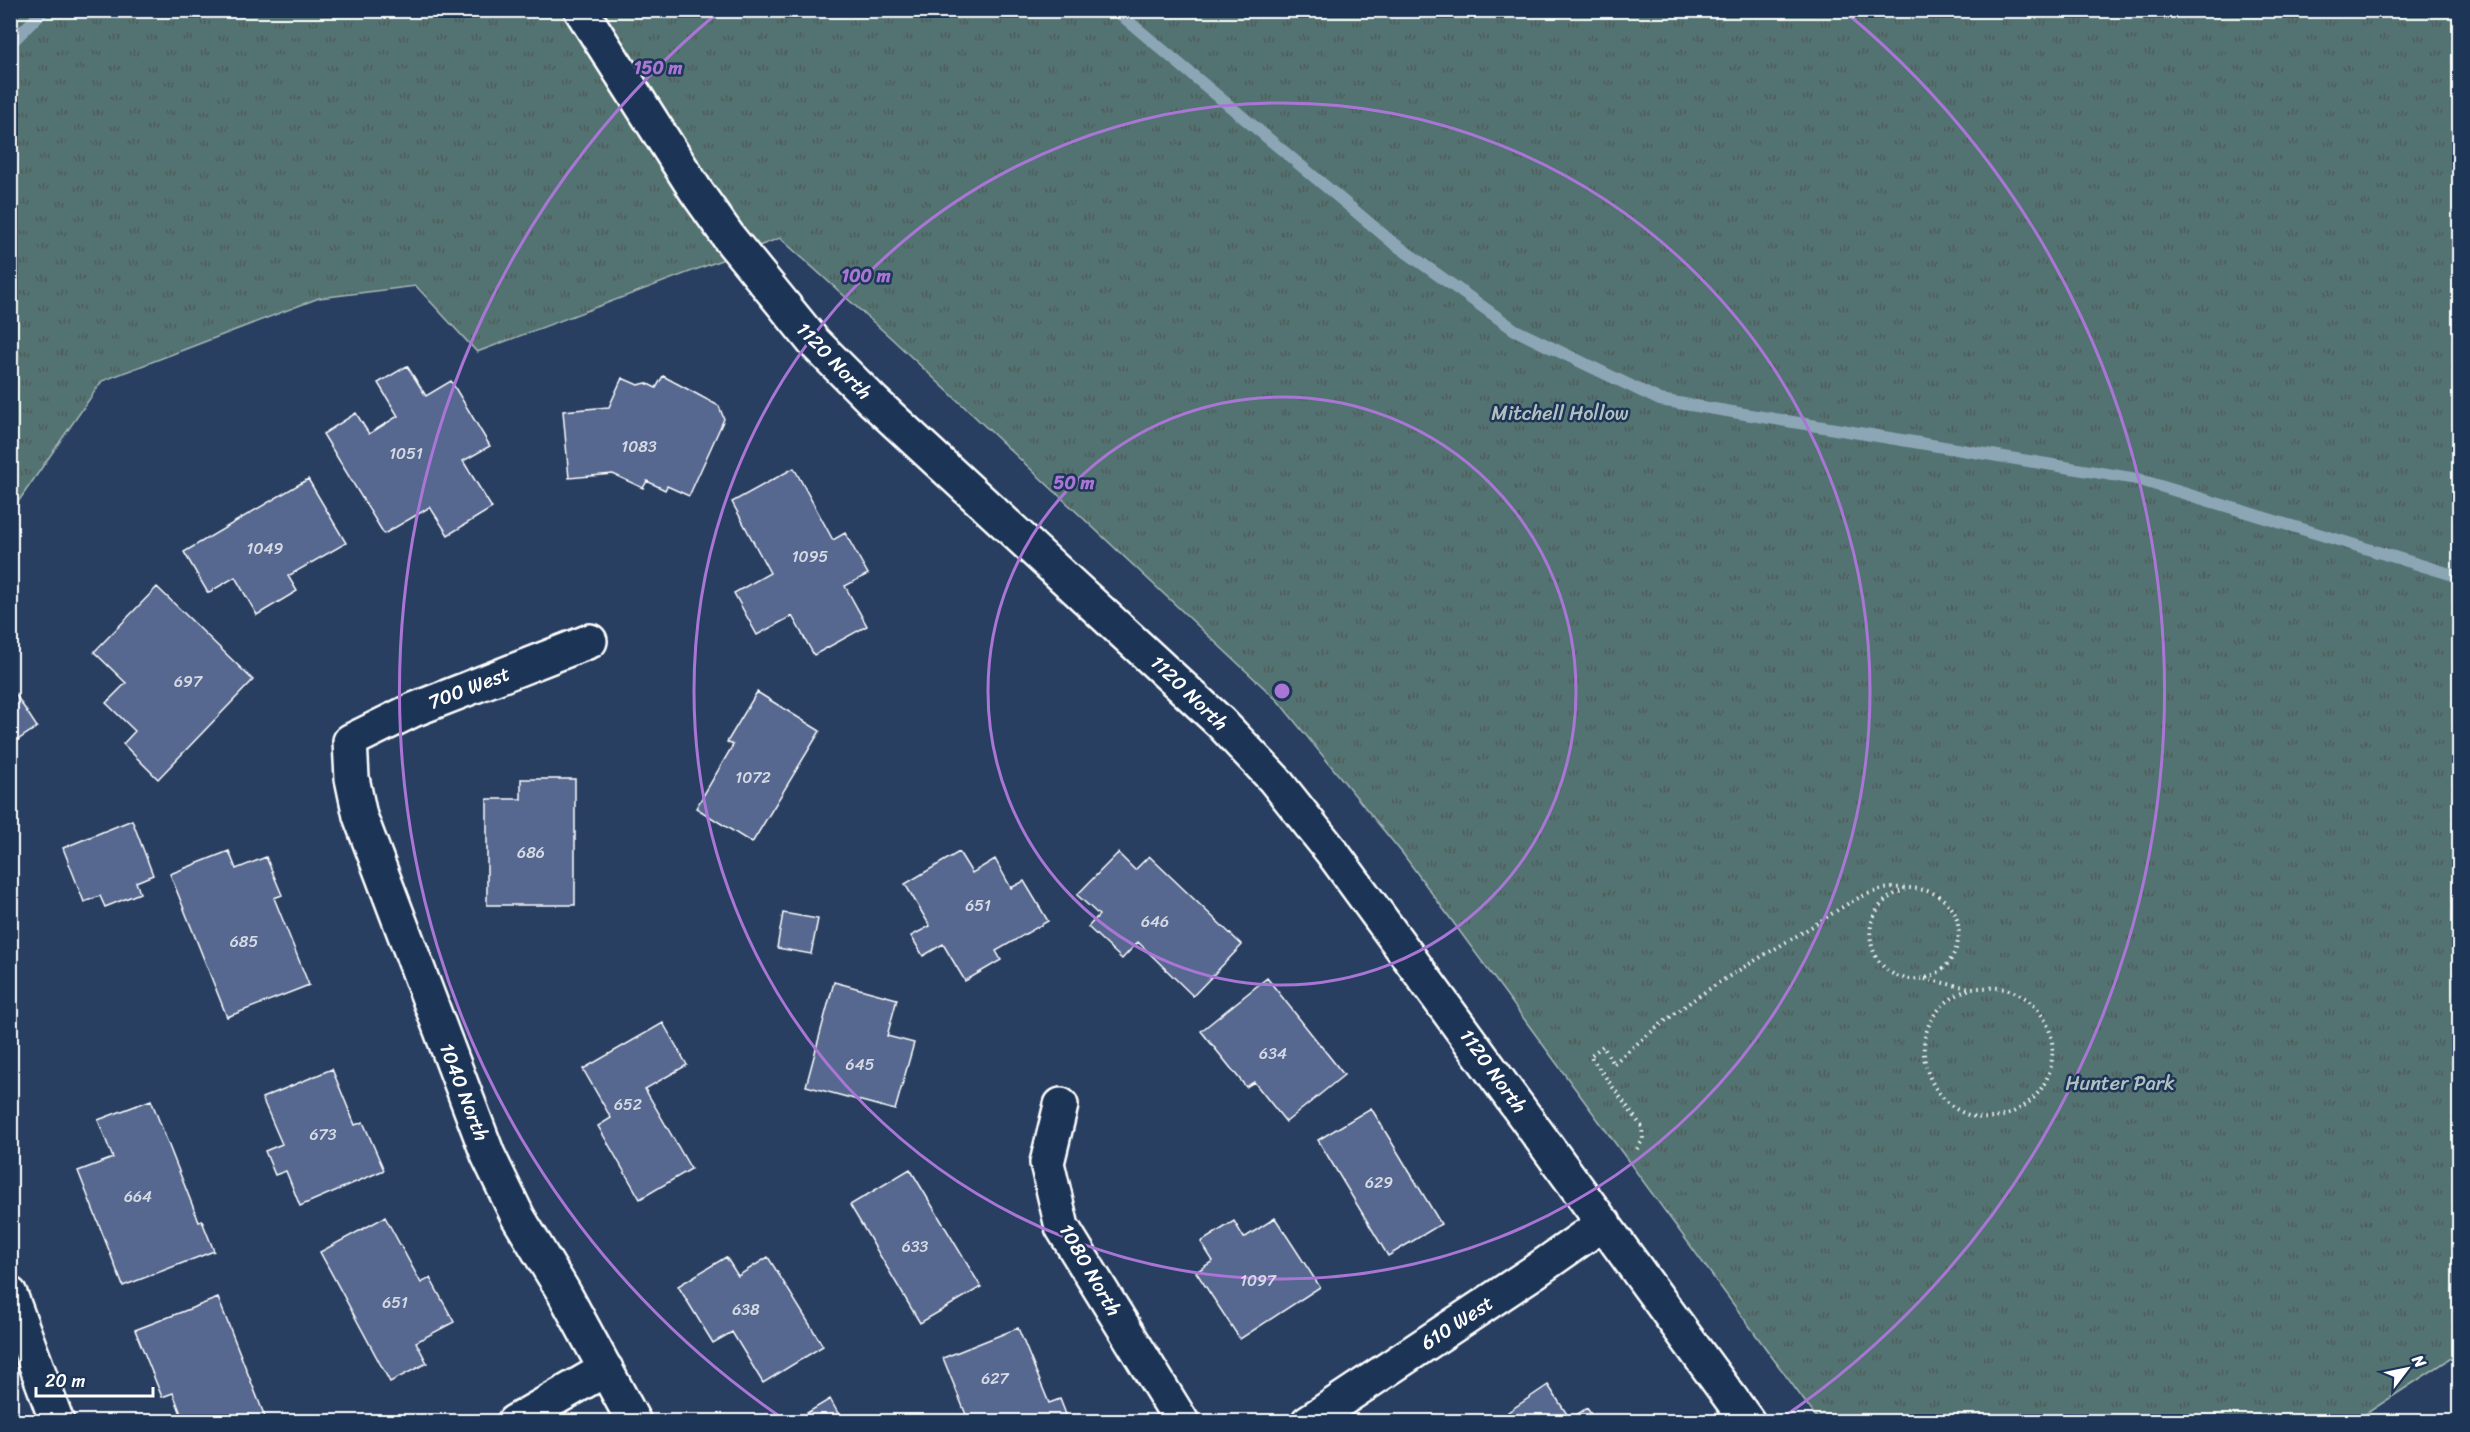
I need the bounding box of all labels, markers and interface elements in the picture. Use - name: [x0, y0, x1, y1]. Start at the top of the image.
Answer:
- text: 150 m: [634, 52, 682, 84]
- text: 100 m: [842, 260, 891, 292]
- street label: 1120 North: [787, 314, 881, 408]
- park label: Mitchell Hollow: [1491, 396, 1629, 431]
- house number: 1083: [621, 432, 657, 461]
- house number: 1051: [389, 439, 423, 468]
- text: 50 m: [1054, 467, 1095, 499]
- house number: 1049: [247, 534, 284, 563]
- house number: 1095: [792, 542, 829, 571]
- street label: 1120 North: [1142, 646, 1236, 740]
- street label: 700 West: [423, 656, 515, 720]
- house number: 697: [174, 667, 203, 696]
- centre of rings: [1272, 681, 1292, 701]
- house number: 1072: [735, 763, 771, 792]
- house number: 686: [517, 838, 545, 867]
- house number: 651: [965, 891, 991, 920]
- house number: 646: [1141, 907, 1169, 936]
- house number: 685: [230, 927, 258, 956]
- street label: 1120 North: [1450, 1021, 1536, 1121]
- street label: 1040 North: [429, 1038, 499, 1146]
- house number: 634: [1259, 1039, 1287, 1068]
- house number: 645: [846, 1050, 875, 1079]
- park label: Hunter Park: [2065, 1066, 2175, 1101]
- house number: 652: [614, 1090, 642, 1119]
- house number: 673: [309, 1120, 337, 1149]
- house number: 629: [1365, 1168, 1393, 1197]
- house number: 664: [124, 1182, 152, 1211]
- street label: 1080 North: [1049, 1217, 1131, 1323]
- house number: 633: [902, 1232, 929, 1261]
- house number: 1097: [1240, 1266, 1277, 1295]
- street label: 610 West: [1413, 1286, 1501, 1360]
- house number: 651: [382, 1288, 408, 1317]
- house number: 638: [732, 1295, 760, 1324]
- north arrow: [2377, 1339, 2437, 1399]
- text: N: [2404, 1348, 2435, 1374]
- scale bar: [36, 1360, 153, 1398]
- house number: 627: [981, 1364, 1010, 1393]
- text: 20 m: [45, 1365, 85, 1397]

